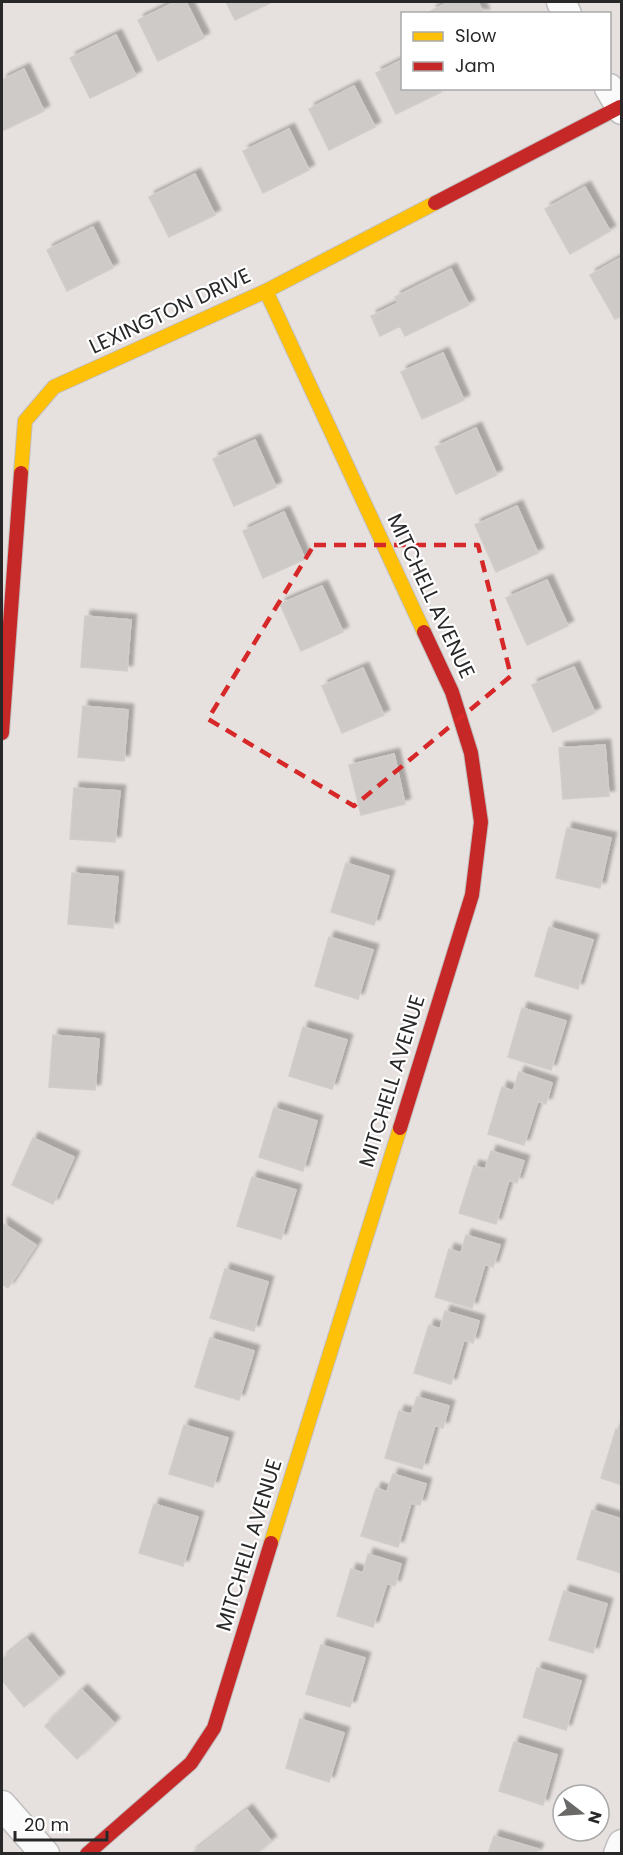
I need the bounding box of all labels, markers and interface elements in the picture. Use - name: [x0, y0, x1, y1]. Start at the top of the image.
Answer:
- legend: [401, 12, 611, 90]
- text: Slow: [455, 23, 497, 48]
- text: Jam: [455, 53, 495, 78]
- street label: LEXINGTON DRIVE: [84, 260, 255, 361]
- street label: MITCHELL AVENUE: [381, 509, 482, 683]
- street label: MITCHELL AVENUE: [352, 991, 432, 1171]
- street label: MITCHELL AVENUE: [209, 1455, 289, 1635]
- north arrow: [551, 1783, 611, 1843]
- scale bar: [15, 1804, 106, 1842]
- text: N: [582, 1808, 608, 1826]
- text: 20 m: [24, 1812, 69, 1837]

